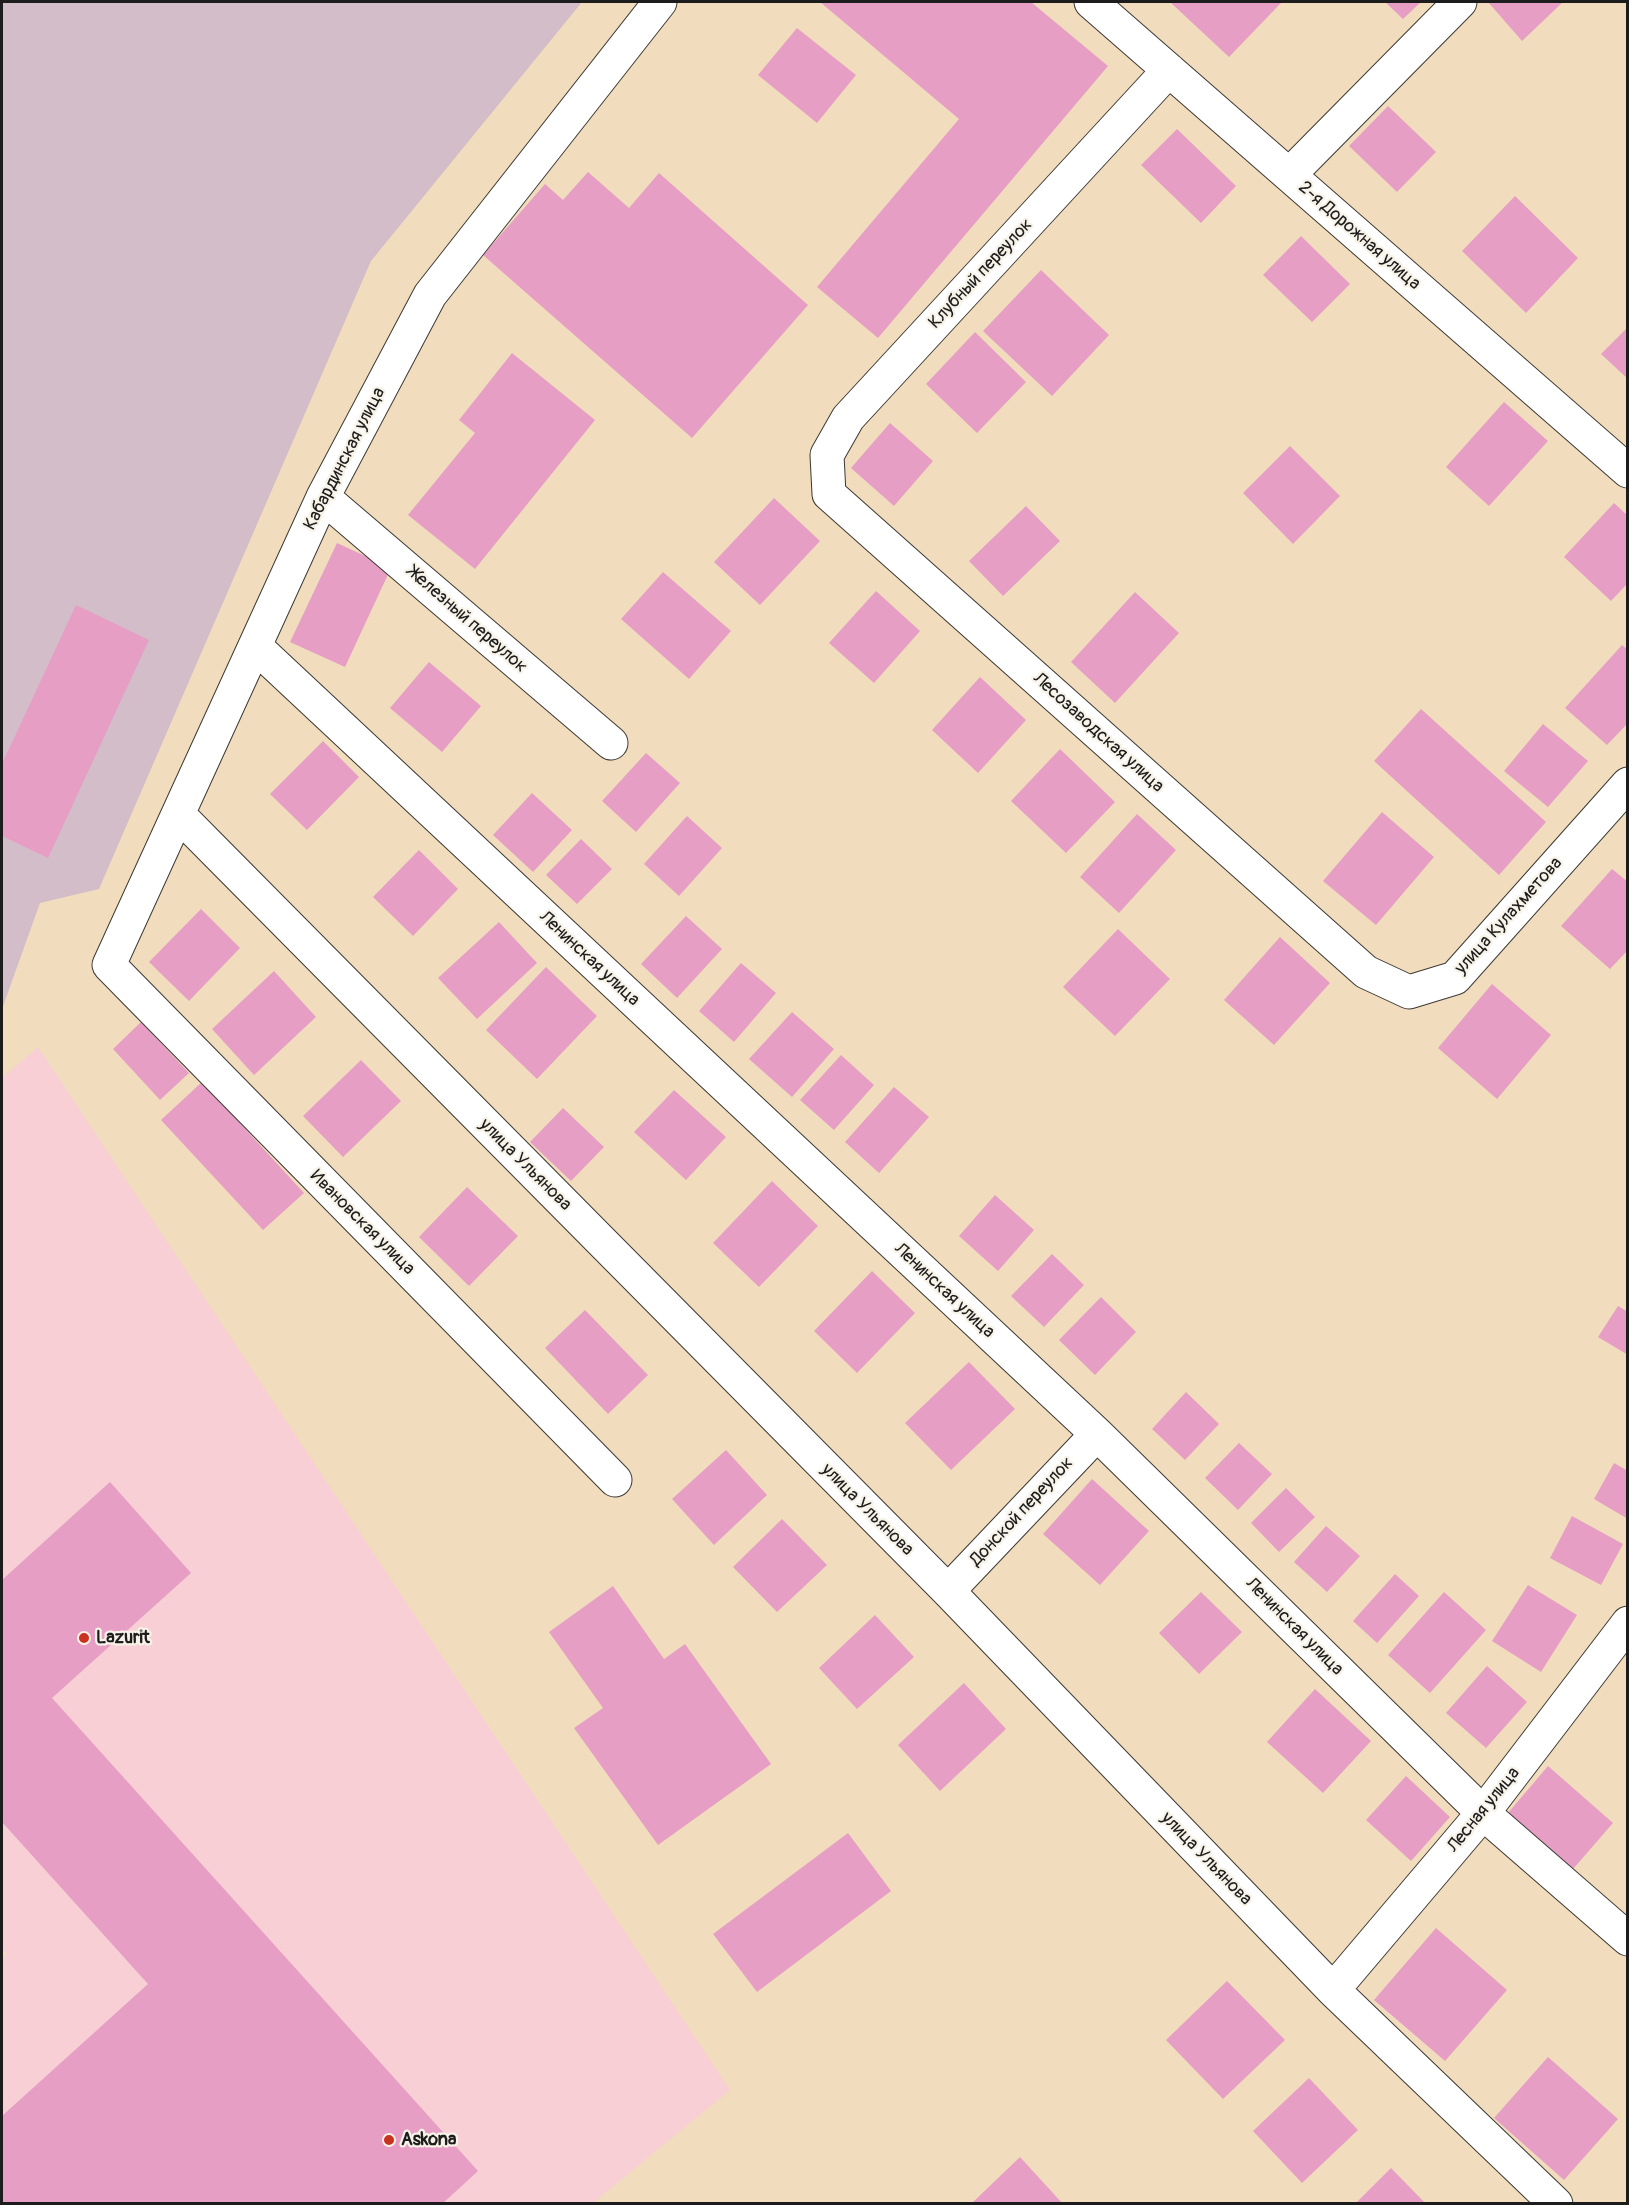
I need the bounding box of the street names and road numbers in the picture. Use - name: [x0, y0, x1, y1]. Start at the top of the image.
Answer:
- street label: 2-я Дорожная улица: [1294, 177, 1424, 295]
- street label: Клубный переулок: [925, 215, 1037, 333]
- street label: Кабардинская улица: [300, 384, 390, 534]
- street label: Железный переулок: [403, 562, 531, 678]
- street label: Лесозаводская улица: [1028, 668, 1168, 798]
- street label: улица Кулахметова: [1451, 853, 1567, 979]
- street label: Ленинская улица: [534, 907, 644, 1011]
- street label: улица Ульянова: [474, 1114, 576, 1216]
- street label: Ивановская улица: [305, 1166, 419, 1280]
- street label: Ленинская улица: [889, 1239, 999, 1343]
- street label: Донской переулок: [966, 1453, 1078, 1571]
- street label: улица Ульянова: [816, 1459, 918, 1561]
- street label: Ленинская улица: [1241, 1574, 1347, 1680]
- street label: Лесная улица: [1443, 1763, 1525, 1857]
- street label: улица Ульянова: [1156, 1808, 1256, 1910]

